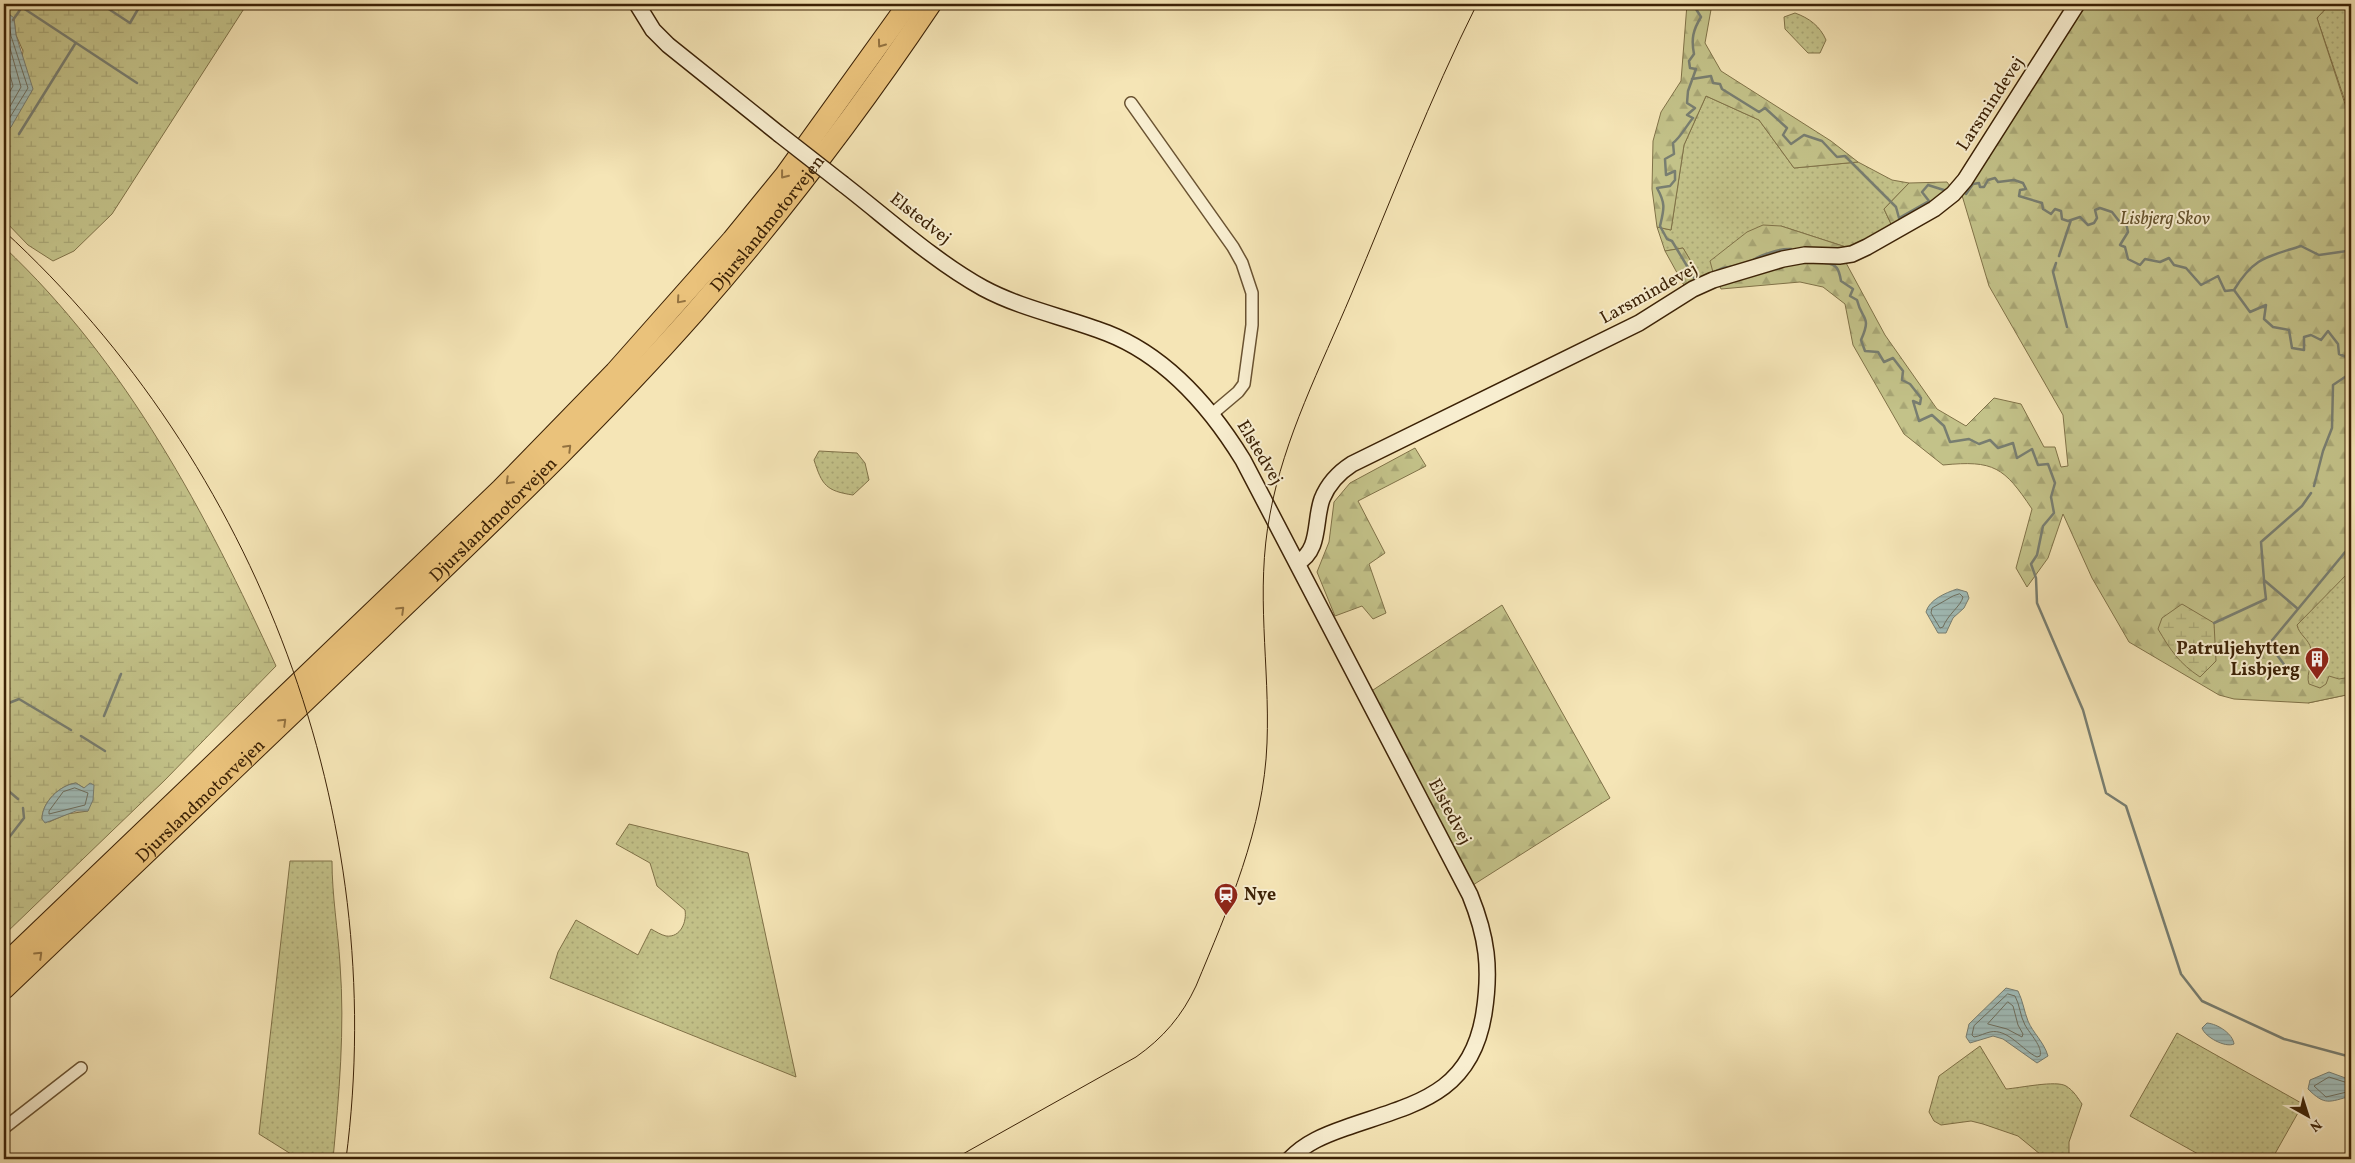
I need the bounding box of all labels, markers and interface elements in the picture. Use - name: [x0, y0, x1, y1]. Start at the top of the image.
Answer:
- one-way arrow: [878, 38, 887, 48]
- street label: Larsmindevej: [1951, 52, 2031, 156]
- street label: Djurslandmotorvejen: [705, 150, 831, 298]
- one-way arrow: [782, 169, 790, 178]
- street label: Elstedvej: [884, 187, 956, 251]
- park label: Lisbjerg Skov: [2120, 207, 2210, 232]
- street label: Larsmindevej: [1596, 257, 1702, 331]
- one-way arrow: [677, 294, 686, 303]
- street label: Elstedvej: [1230, 416, 1288, 490]
- one-way arrow: [562, 445, 571, 454]
- street label: Djurslandmotorvejen: [424, 452, 563, 588]
- one-way arrow: [505, 475, 514, 484]
- one-way arrow: [395, 607, 404, 616]
- place label: Patruljehytten Lisbjerg: [2176, 637, 2300, 683]
- building icon: Patruljehytten Lisbjerg: [2304, 646, 2330, 680]
- one-way arrow: [277, 719, 286, 728]
- street label: Djurslandmotorvejen: [131, 733, 271, 869]
- street label: Elstedvej: [1421, 774, 1477, 850]
- station icon: Nye: [1213, 882, 1239, 916]
- place label: Nye: [1244, 883, 1276, 908]
- one-way arrow: [33, 952, 42, 961]
- north arrow: [2282, 1090, 2332, 1140]
- text: N: [2305, 1114, 2325, 1136]

